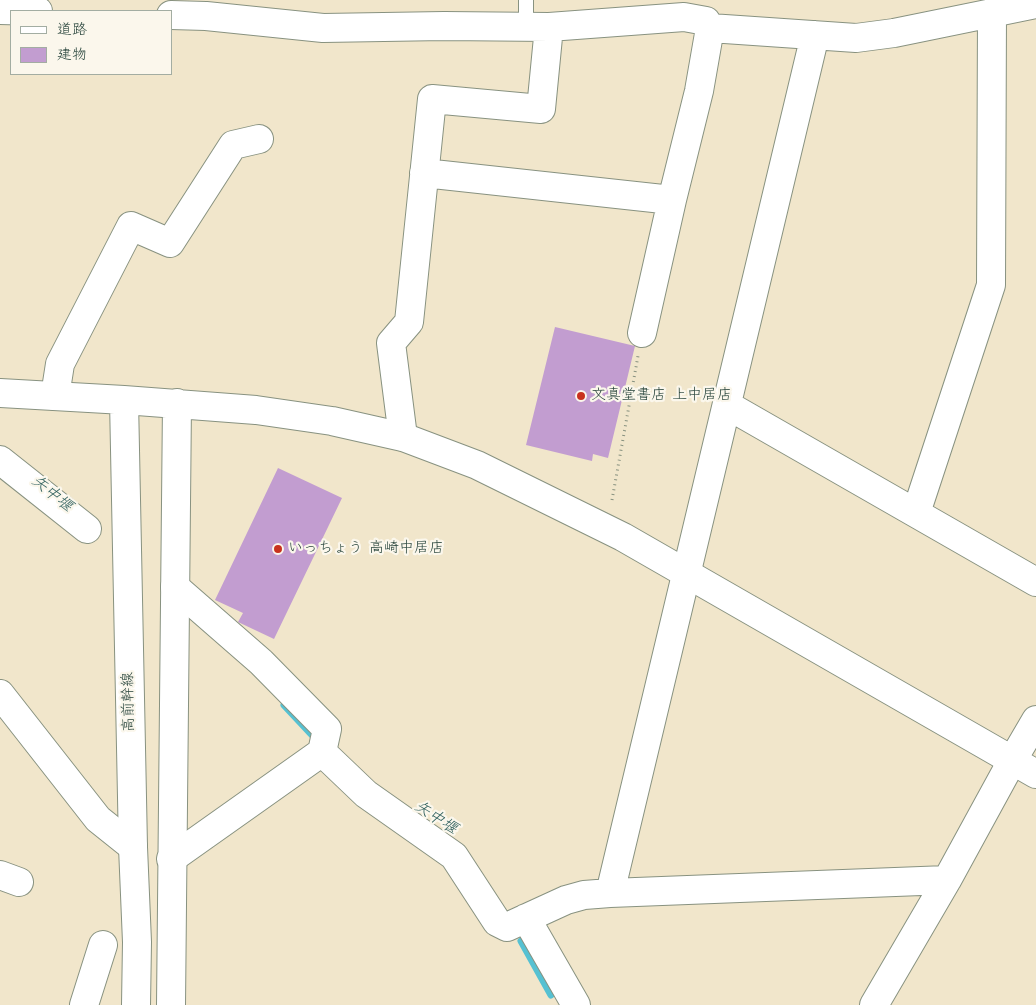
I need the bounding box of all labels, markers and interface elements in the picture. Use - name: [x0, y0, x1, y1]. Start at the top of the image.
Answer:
- legend: [10, 10, 172, 75]
- text: 道路: [57, 18, 87, 42]
- text: 建物: [57, 43, 87, 67]
- place label: 文真堂書店 上中居店: [591, 387, 732, 405]
- marker: 文真堂書店 上中居店: [575, 390, 587, 402]
- water label: 矢中堰: [26, 472, 76, 518]
- place label: いっちょう 高崎中居店: [288, 540, 444, 558]
- marker: いっちょう 高崎中居店: [272, 543, 284, 555]
- street label: 高前幹線: [120, 672, 140, 732]
- water label: 矢中堰: [410, 798, 460, 840]

